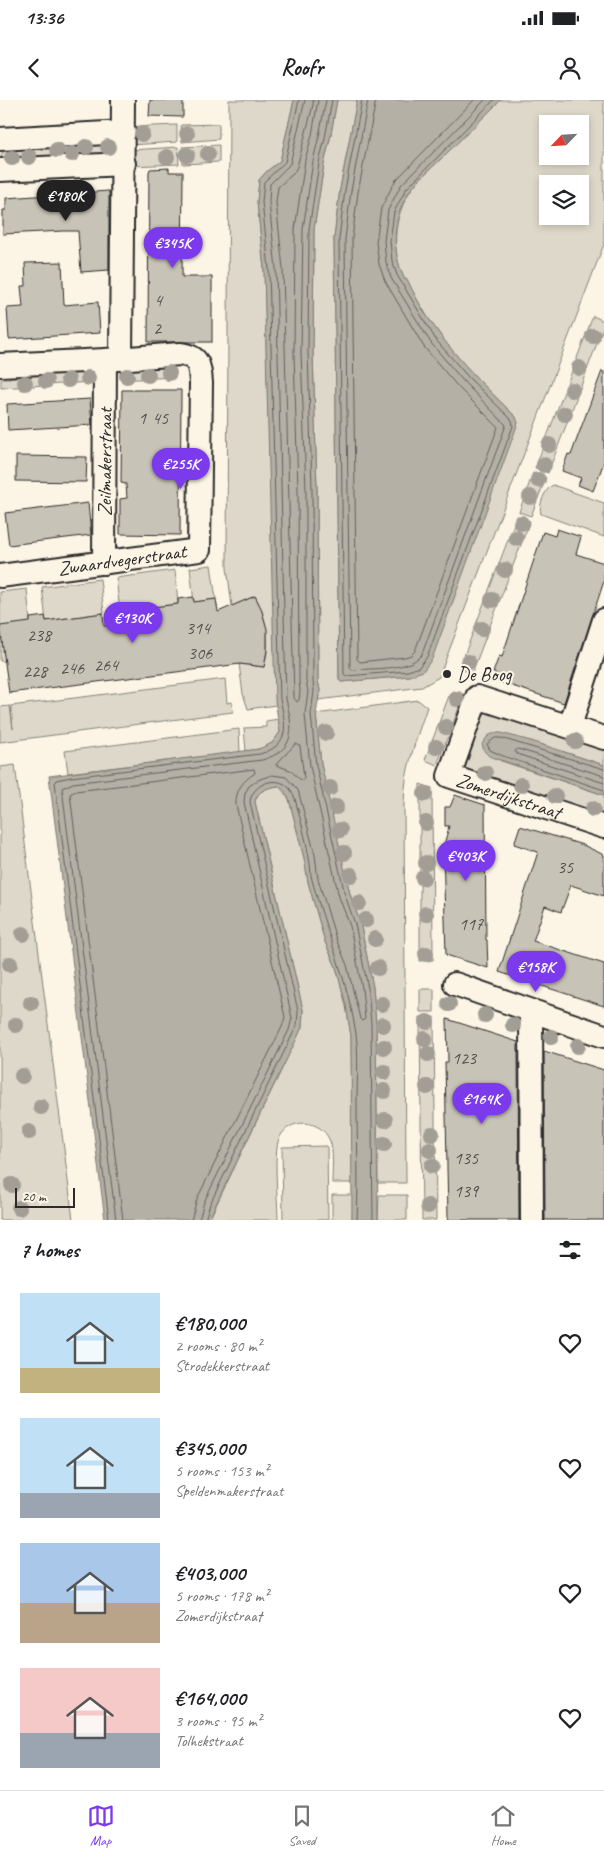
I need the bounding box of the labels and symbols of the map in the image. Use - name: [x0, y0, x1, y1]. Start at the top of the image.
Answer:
- north arrow: [539, 115, 589, 165]
- pin: €180K: [31, 180, 101, 222]
- pin: €345K: [138, 226, 208, 269]
- house number: 4: [154, 289, 164, 311]
- house number: 2: [153, 317, 163, 339]
- street label: Zeilmakerstraat: [92, 405, 117, 516]
- house number: 1: [138, 407, 147, 429]
- house number: 45: [152, 407, 169, 429]
- pin: €255K: [146, 448, 216, 490]
- street label: Zwaardvegerstraat: [56, 538, 190, 581]
- pin: €130K: [98, 602, 168, 644]
- house number: 314: [186, 617, 212, 639]
- house number: 238: [27, 624, 53, 646]
- house number: 306: [188, 642, 213, 664]
- house number: 264: [94, 654, 120, 676]
- house number: 246: [60, 657, 85, 679]
- house number: 228: [23, 660, 49, 682]
- place label: De Boog: [457, 662, 512, 687]
- marker: De Boog: [441, 668, 453, 680]
- street label: Zomerdijkstraat: [453, 767, 567, 826]
- pin: €403K: [431, 840, 501, 882]
- house number: 35: [557, 856, 574, 878]
- house number: 117: [459, 913, 484, 935]
- pin: €158K: [501, 950, 571, 993]
- house number: 123: [452, 1047, 478, 1069]
- pin: €164K: [447, 1082, 517, 1125]
- house number: 135: [454, 1147, 479, 1169]
- house number: 139: [454, 1180, 480, 1202]
- scale bar: [15, 1185, 75, 1208]

